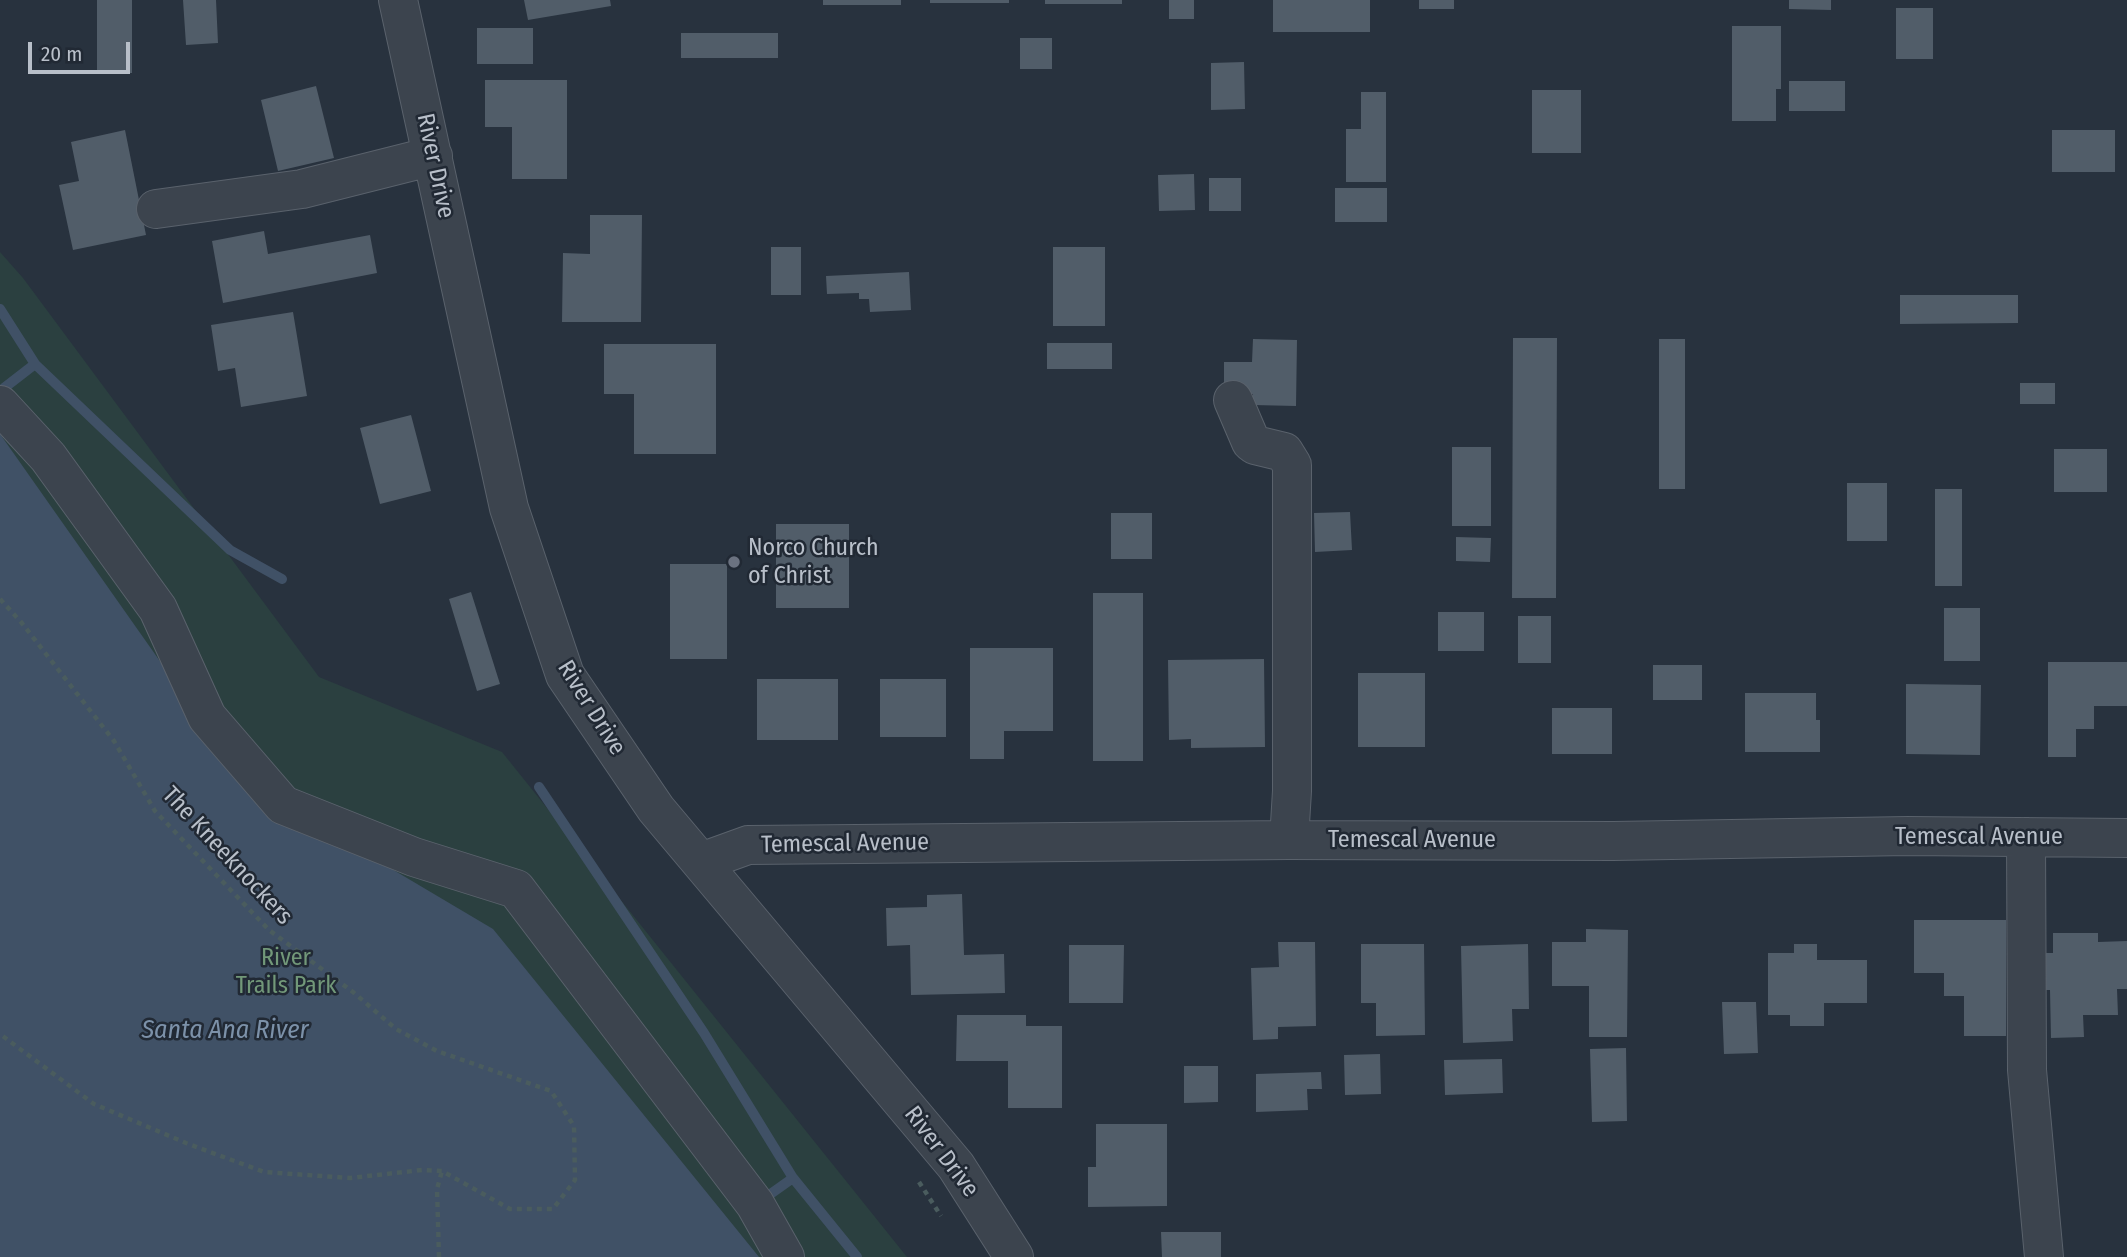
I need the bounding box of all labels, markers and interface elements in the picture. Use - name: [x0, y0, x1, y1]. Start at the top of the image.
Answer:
- scale bar: [32, 28, 133, 72]
- text: 20 m: [41, 41, 82, 67]
- street label: River Drive: [410, 111, 460, 221]
- place label: Norco Church of Christ: [748, 534, 879, 590]
- marker: Norco Church of Christ: [726, 554, 742, 570]
- street label: River Drive: [551, 655, 631, 761]
- street label: The Kneeknockers: [156, 781, 298, 931]
- street label: Temescal Avenue: [1895, 823, 2063, 851]
- street label: Temescal Avenue: [1328, 826, 1496, 854]
- street label: Temescal Avenue: [761, 828, 929, 860]
- park label: River Trails Park: [236, 944, 336, 1000]
- water label: Santa Ana River: [141, 1015, 309, 1047]
- street label: River Drive: [897, 1101, 985, 1203]

